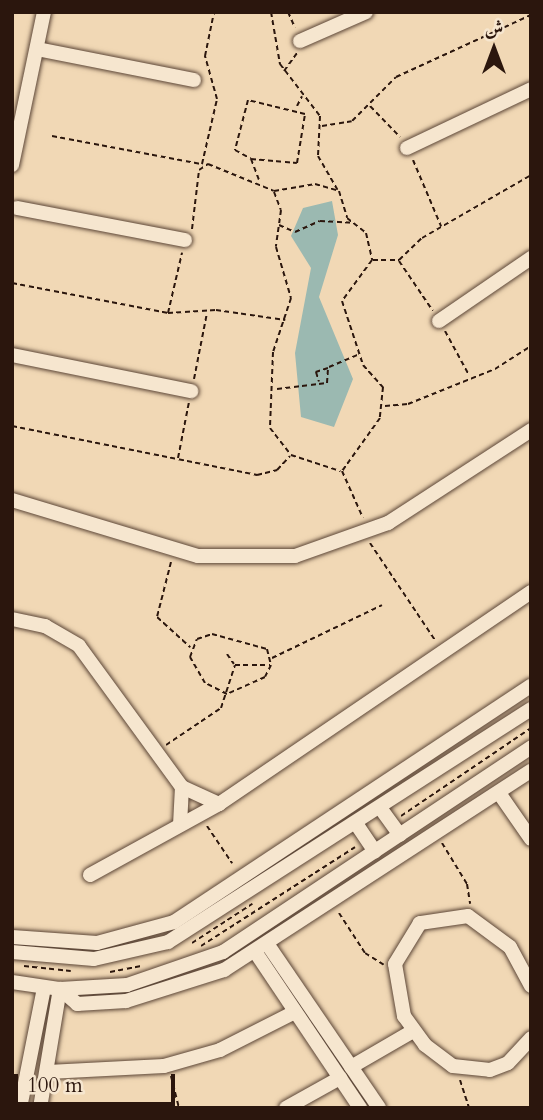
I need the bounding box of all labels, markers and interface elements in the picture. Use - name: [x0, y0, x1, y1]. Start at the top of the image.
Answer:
- north arrow: [459, 14, 529, 84]
- text: ش: [485, 15, 503, 41]
- scale bar: [18, 1060, 178, 1104]
- text: 100 m: [27, 1071, 83, 1100]

